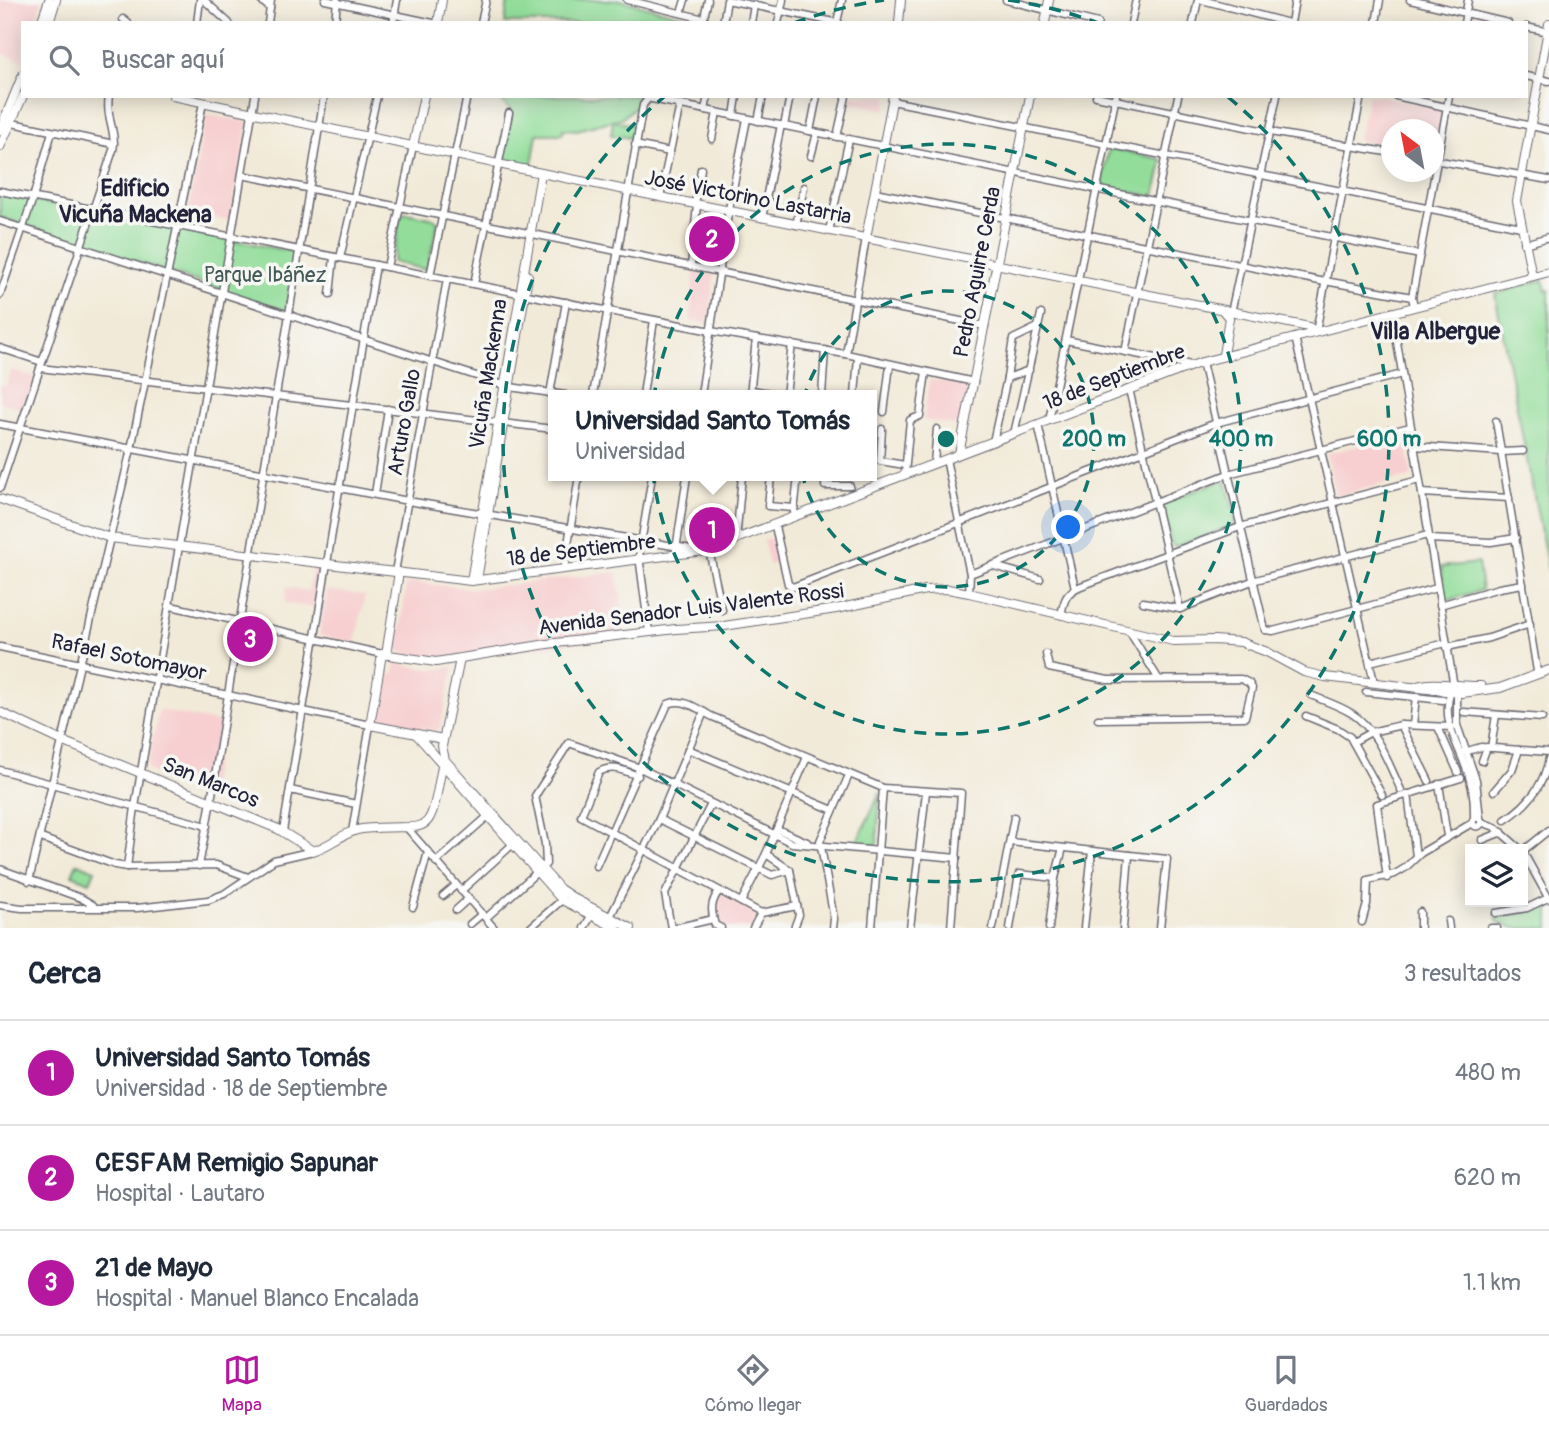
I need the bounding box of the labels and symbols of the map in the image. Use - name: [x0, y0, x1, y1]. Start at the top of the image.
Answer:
- north arrow: [1381, 119, 1444, 182]
- street label: José Victorino Lastarria: [642, 164, 854, 231]
- district label: Edificio Vicuña Mackena: [58, 174, 212, 229]
- street label: Pedro Aguirre Cerda: [948, 184, 1007, 360]
- pin: 2: [689, 213, 735, 265]
- park label: Parque Ibáñez: [204, 262, 326, 289]
- street label: Vicuña Mackenna: [463, 297, 514, 451]
- district label: Villa Albergue: [1370, 317, 1501, 346]
- street label: 18 de Septiembre: [1039, 338, 1190, 417]
- street label: Arturo Gallo: [382, 367, 427, 478]
- text: 200 m: [1062, 426, 1126, 453]
- text: 400 m: [1209, 426, 1273, 453]
- text: 600 m: [1357, 426, 1421, 453]
- centre of rings: [934, 427, 958, 451]
- pin: 1: [689, 504, 735, 556]
- your location: [1051, 510, 1085, 544]
- street label: 18 de Septiembre: [505, 528, 658, 573]
- street label: Avenida Senador Luis Valente Rossi: [537, 577, 846, 642]
- pin: 3: [227, 613, 273, 665]
- street label: Rafael Sotomayor: [49, 628, 209, 687]
- street label: San Marcos: [159, 751, 264, 814]

